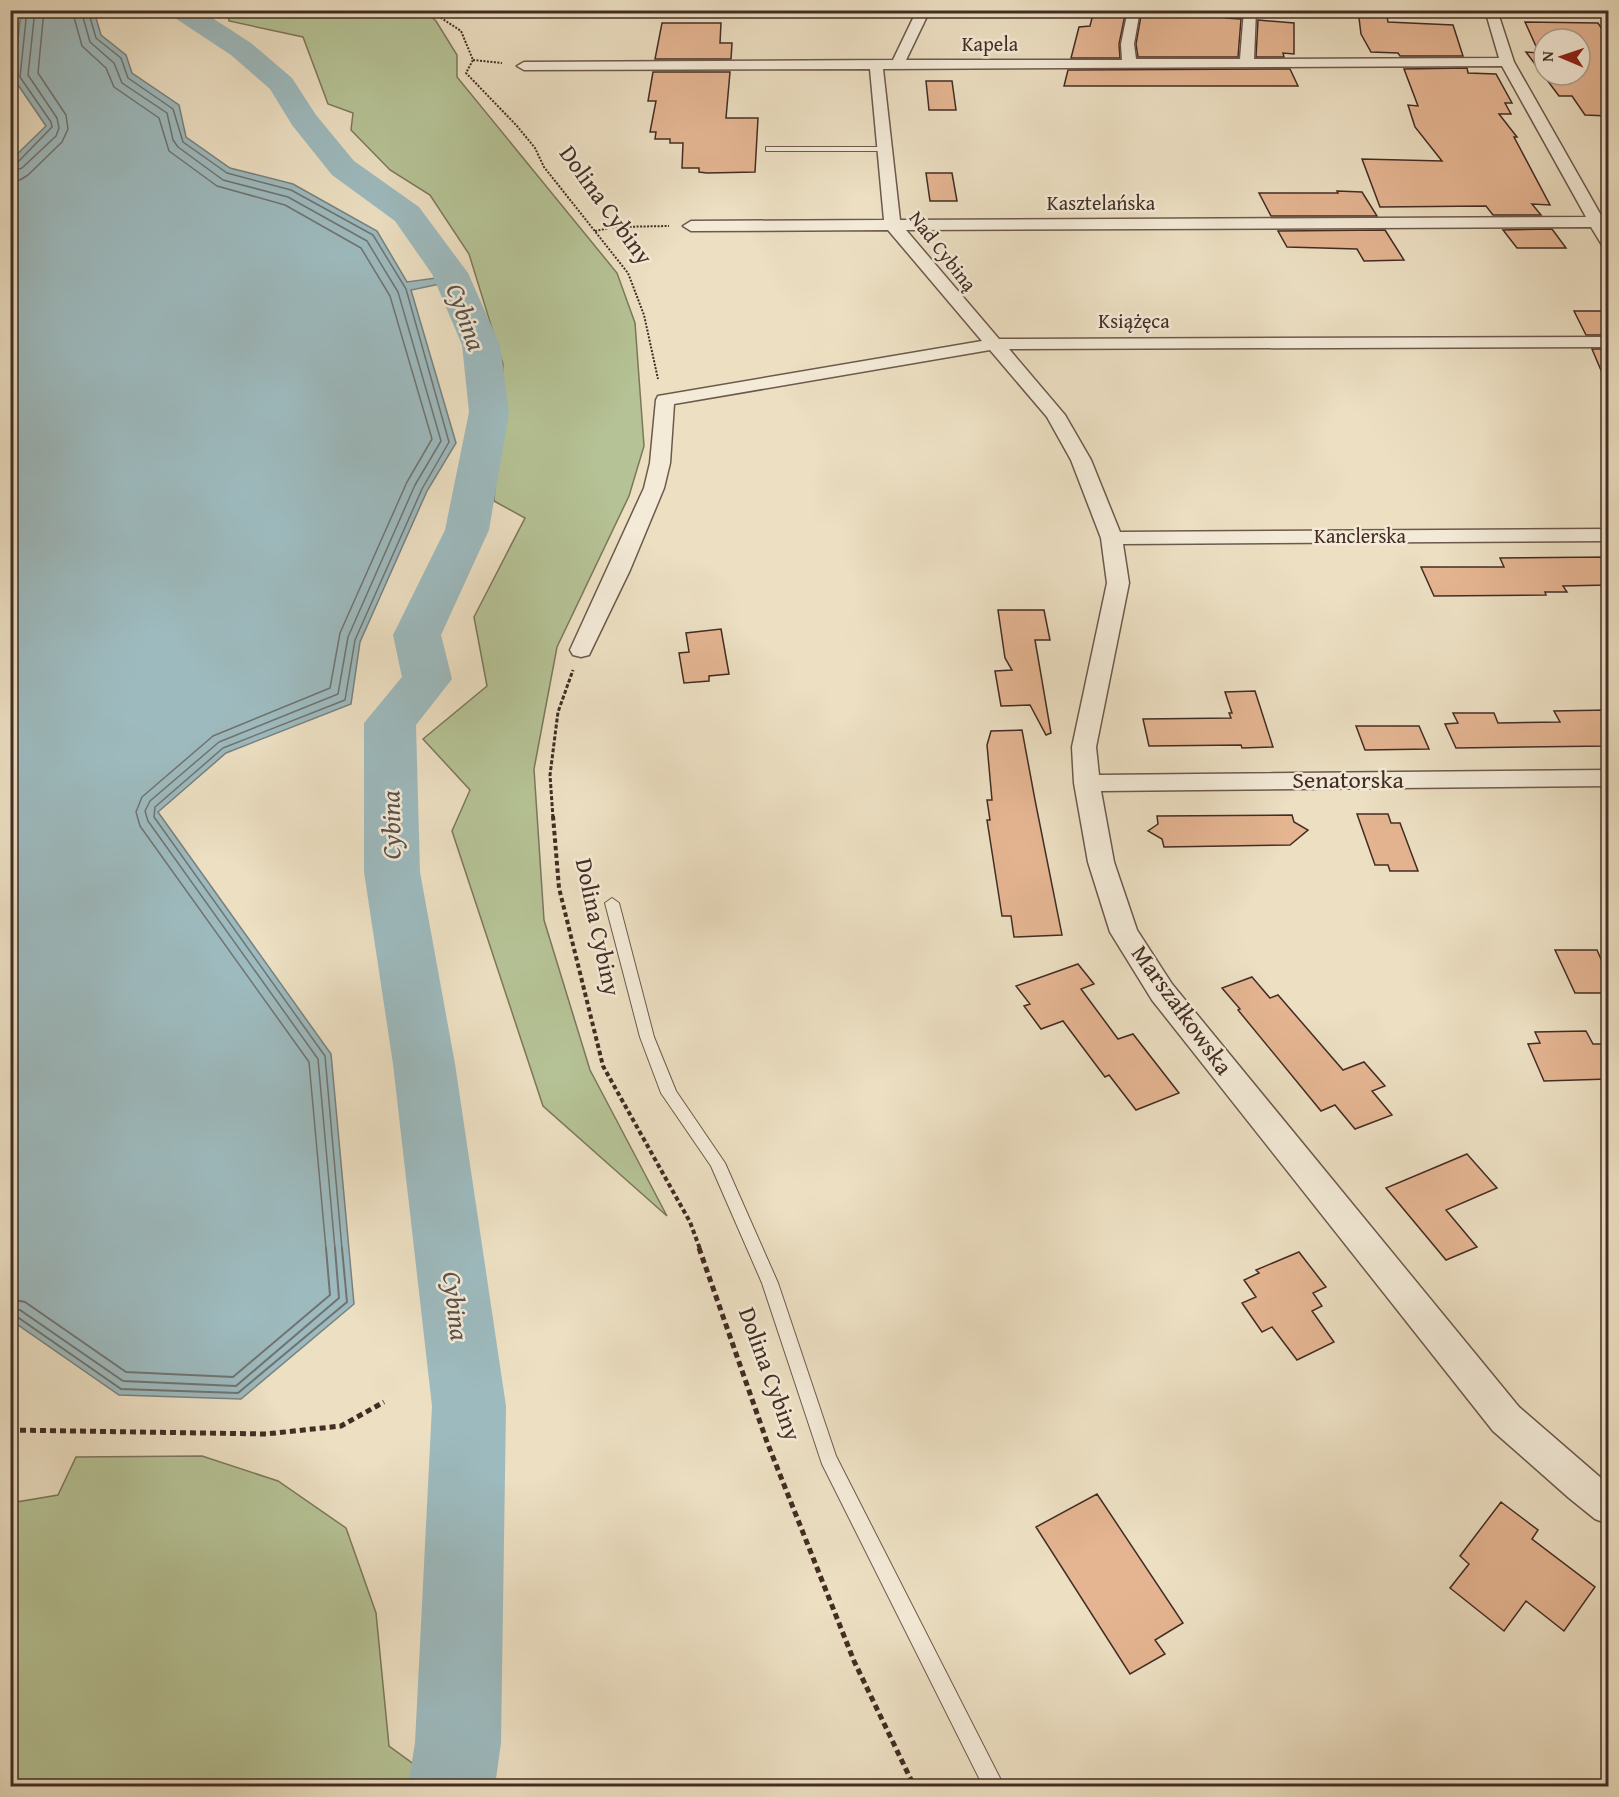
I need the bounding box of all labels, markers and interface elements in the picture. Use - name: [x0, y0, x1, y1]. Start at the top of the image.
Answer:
- north arrow: [1532, 27, 1592, 87]
- street label: Kapela: [962, 29, 1019, 58]
- text: N: [1535, 50, 1559, 62]
- street label: Dolina Cybiny: [551, 138, 662, 272]
- street label: Kasztelańska: [1047, 188, 1156, 217]
- street label: Nad Cybiną: [903, 204, 984, 298]
- water label: Cybina: [436, 278, 497, 356]
- street label: Książęca: [1098, 306, 1170, 335]
- street label: Kanclerska: [1314, 521, 1406, 550]
- street label: Senatorska: [1292, 762, 1404, 797]
- water label: Cybina: [370, 790, 411, 860]
- street label: Dolina Cybiny: [567, 855, 630, 999]
- street label: Marszałkowska: [1123, 938, 1242, 1082]
- water label: Cybina: [433, 1269, 480, 1343]
- street label: Dolina Cybiny: [730, 1302, 811, 1446]

